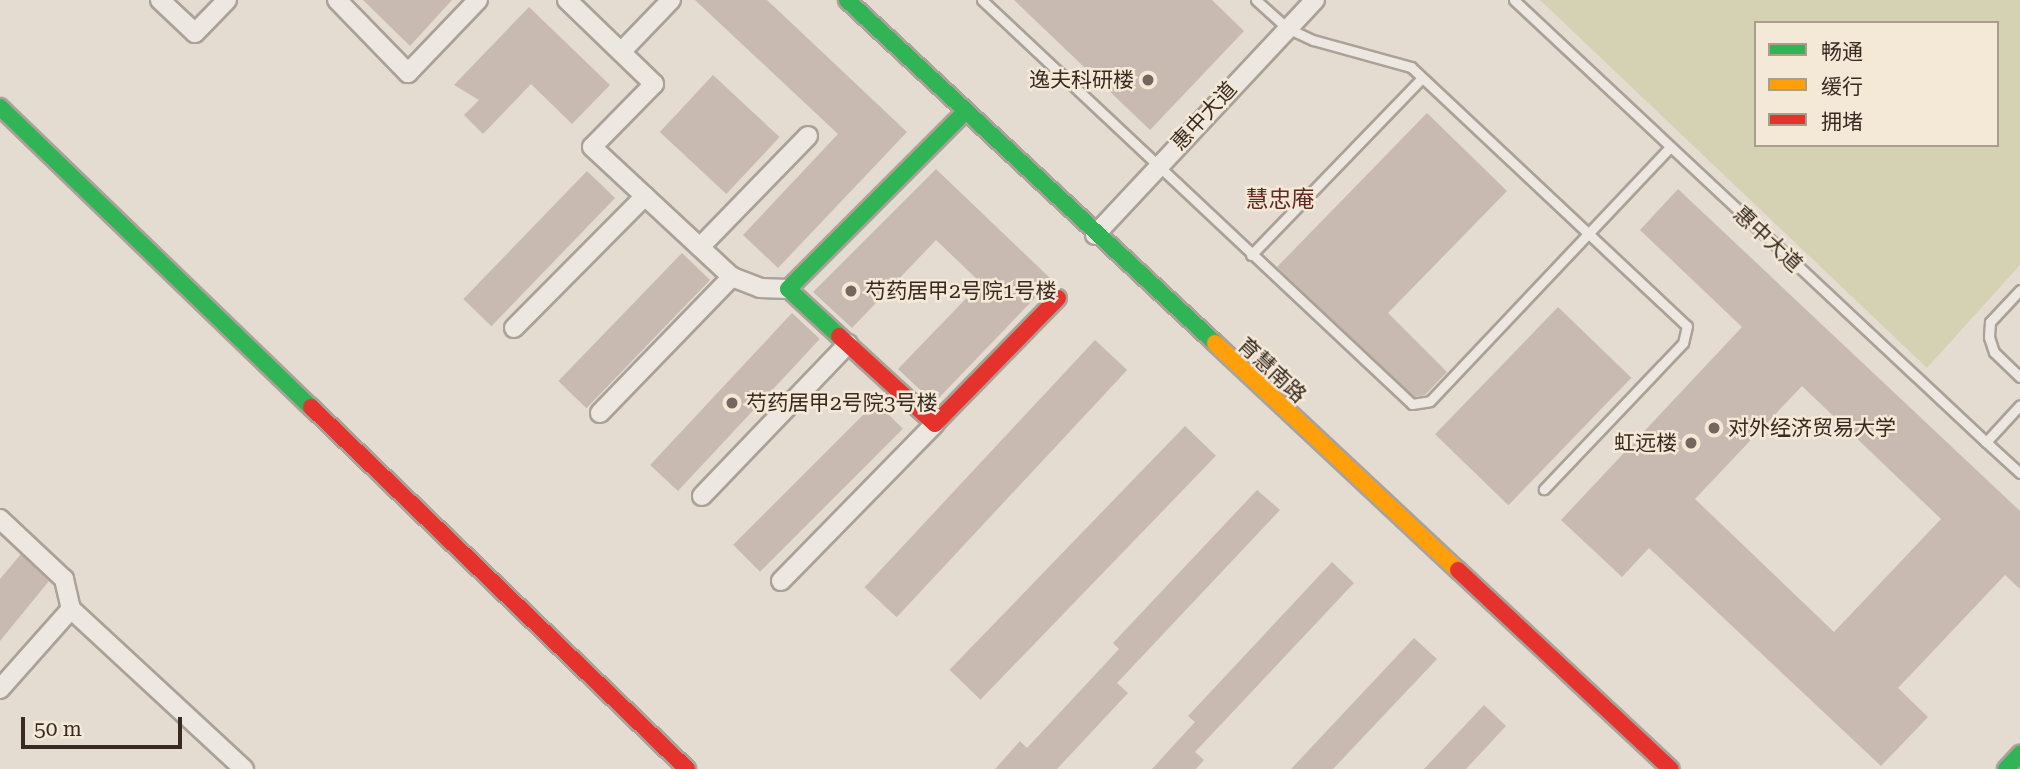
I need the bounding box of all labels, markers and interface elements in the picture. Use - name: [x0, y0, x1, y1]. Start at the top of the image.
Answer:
- legend: [1754, 21, 1999, 147]
- text: 畅通: [1821, 40, 1863, 64]
- place label: 逸夫科研楼: [1029, 67, 1134, 93]
- marker: 逸夫科研楼: [1140, 72, 1156, 88]
- text: 缓行: [1821, 75, 1863, 99]
- street label: 惠中大道: [1166, 77, 1242, 155]
- text: 拥堵: [1821, 110, 1863, 134]
- district label: 慧忠庵: [1246, 186, 1314, 214]
- street label: 惠中大道: [1729, 201, 1807, 277]
- place label: 芍药居甲2号院1号楼: [865, 278, 1057, 304]
- marker: 芍药居甲2号院1号楼: [843, 283, 859, 299]
- street label: 育慧南路: [1233, 332, 1311, 408]
- place label: 芍药居甲2号院3号楼: [746, 390, 938, 416]
- marker: 芍药居甲2号院3号楼: [724, 395, 740, 411]
- place label: 对外经济贸易大学: [1728, 415, 1896, 441]
- marker: 对外经济贸易大学: [1706, 420, 1722, 436]
- place label: 虹远楼: [1614, 430, 1677, 456]
- marker: 虹远楼: [1683, 435, 1699, 451]
- scale bar: [24, 702, 186, 746]
- text: 50 m: [34, 717, 82, 741]

